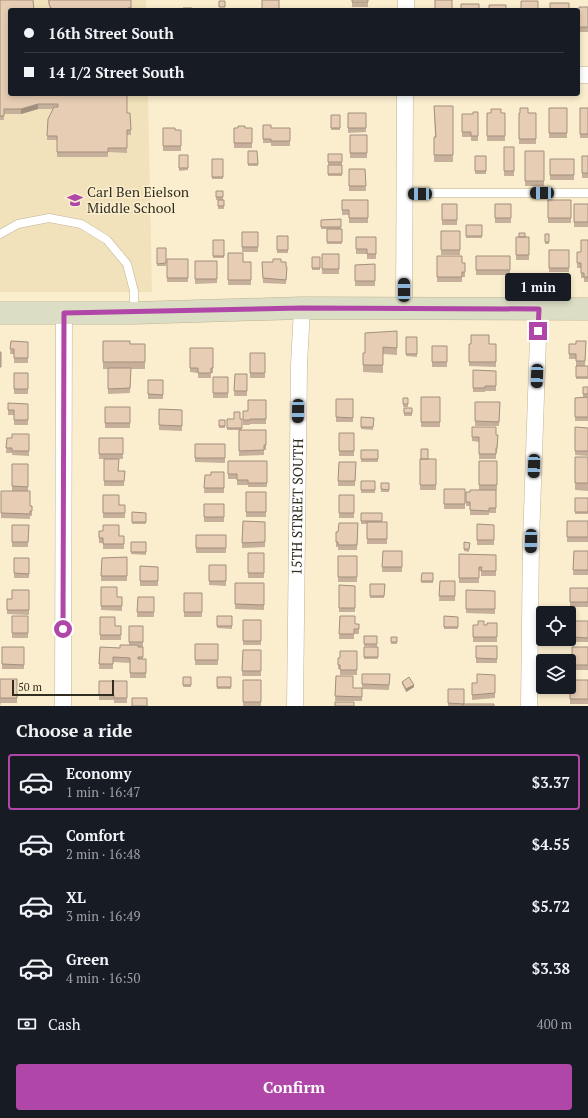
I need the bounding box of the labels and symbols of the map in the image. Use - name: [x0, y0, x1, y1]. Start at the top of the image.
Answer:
- place label: Carl Ben Eielson Middle School: [87, 182, 190, 217]
- car: [530, 187, 554, 199]
- car: [408, 188, 432, 200]
- school or university icon: Carl Ben Eielson Middle School: [66, 191, 84, 209]
- callout: 1 min: [505, 273, 571, 301]
- car: [398, 278, 410, 302]
- route end: [529, 322, 547, 340]
- car: [531, 364, 543, 388]
- car: [292, 399, 304, 423]
- street label: 15TH STREET SOUTH: [287, 438, 307, 576]
- car: [528, 454, 540, 478]
- car: [525, 529, 537, 553]
- route start: [54, 620, 72, 638]
- scale bar: [12, 678, 114, 697]

